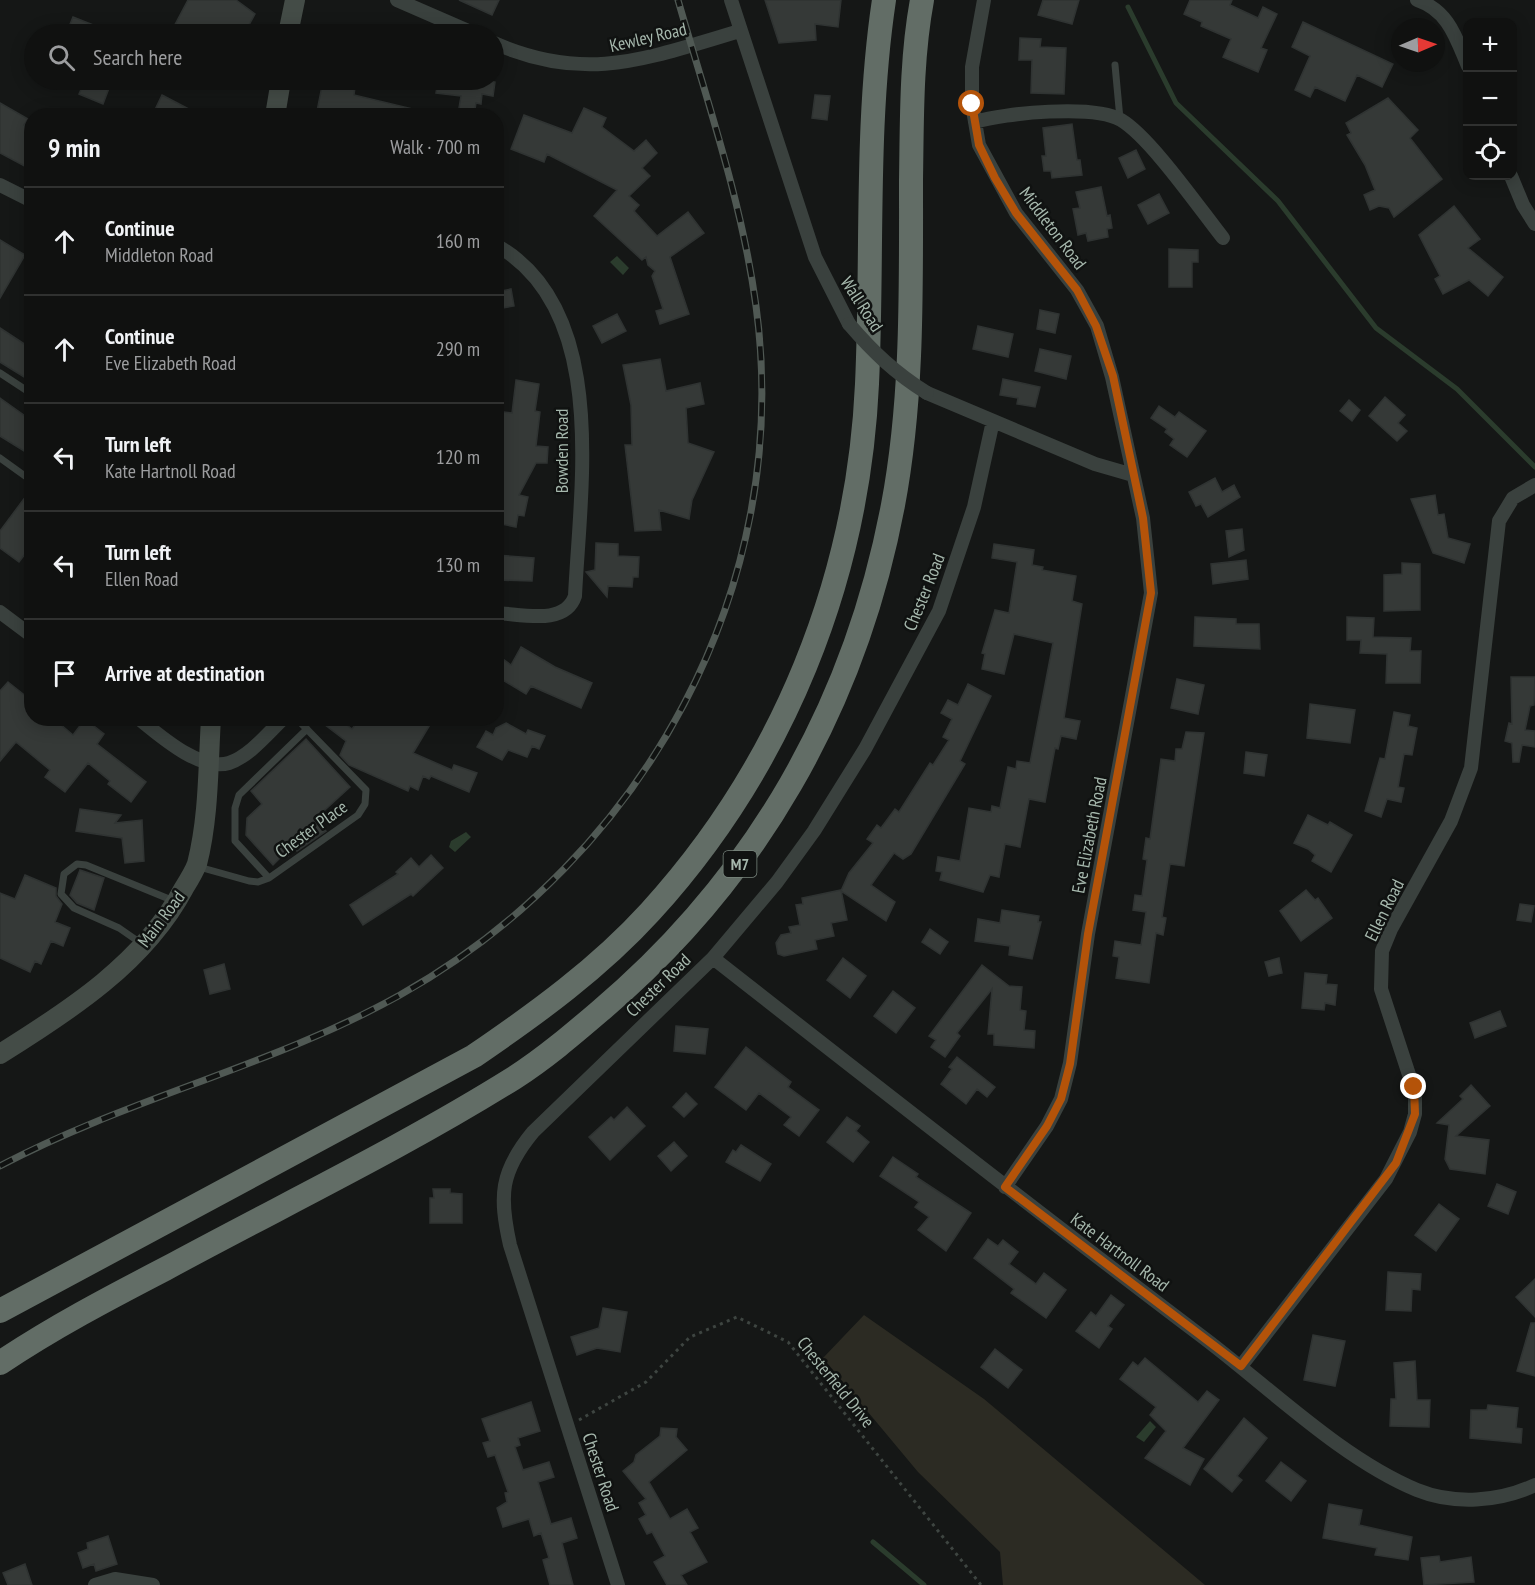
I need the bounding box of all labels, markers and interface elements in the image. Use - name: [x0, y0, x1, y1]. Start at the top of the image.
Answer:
- street label: Kewley Road: [607, 17, 689, 57]
- north arrow: [1391, 18, 1445, 72]
- map controls: [1463, 18, 1517, 180]
- button: +: [1463, 18, 1517, 72]
- search box: [24, 24, 504, 90]
- icon: search: [45, 41, 78, 74]
- text: Search here: [93, 43, 182, 71]
- button: −: [1463, 72, 1517, 126]
- route start: [958, 90, 984, 116]
- button: locate: [1463, 126, 1517, 180]
- text: 9 min: [48, 131, 101, 164]
- text: Walk · 700 m: [390, 134, 480, 160]
- street label: Middleton Road: [1014, 182, 1092, 274]
- text: Continue: [105, 214, 175, 242]
- icon: ahead: [48, 225, 81, 258]
- text: 160 m: [436, 228, 480, 254]
- text: Middleton Road: [105, 242, 213, 268]
- street label: Wall Road: [836, 272, 888, 336]
- text: Continue: [105, 322, 175, 350]
- icon: ahead: [48, 333, 81, 366]
- text: 290 m: [436, 336, 480, 362]
- text: Eve Elizabeth Road: [105, 350, 236, 376]
- street label: Bowden Road: [550, 409, 573, 493]
- text: Turn left: [105, 430, 171, 458]
- icon: left: [48, 441, 81, 474]
- text: 120 m: [436, 444, 480, 470]
- text: Kate Hartnoll Road: [105, 458, 236, 484]
- text: Turn left: [105, 538, 171, 566]
- icon: left: [48, 549, 81, 582]
- street label: Chester Road: [898, 550, 950, 634]
- text: 130 m: [436, 552, 480, 578]
- text: Ellen Road: [105, 566, 178, 592]
- icon: arrive: [48, 657, 81, 690]
- text: Arrive at destination: [105, 659, 265, 687]
- street label: Eve Elizabeth Road: [1066, 775, 1112, 895]
- street label: Chester Place: [270, 795, 352, 863]
- road number: M7: [724, 851, 756, 877]
- street label: Ellen Road: [1359, 875, 1409, 945]
- street label: Main Road: [132, 886, 190, 952]
- street label: Chester Road: [621, 948, 695, 1022]
- route end: [1400, 1073, 1426, 1099]
- street label: Kate Hartnoll Road: [1066, 1207, 1174, 1297]
- street label: Chesterfield Drive: [792, 1332, 880, 1432]
- street label: Chester Road: [577, 1430, 625, 1514]

